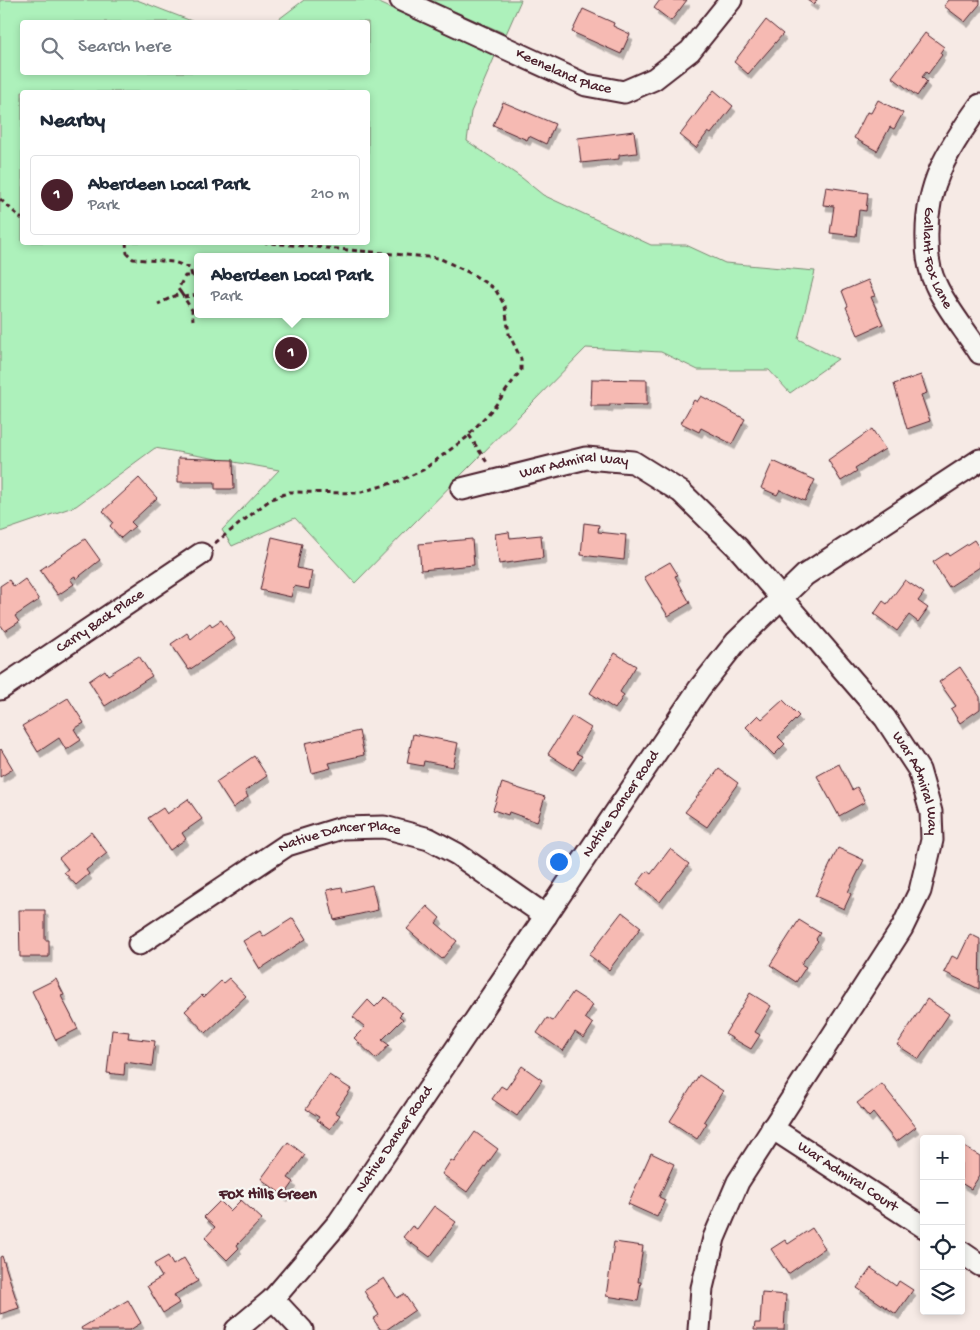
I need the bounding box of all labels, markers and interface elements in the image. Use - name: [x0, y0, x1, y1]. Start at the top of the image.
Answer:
- search box: [20, 20, 370, 75]
- icon: search: [38, 34, 66, 62]
- text: Search here: [78, 36, 172, 59]
- street label: Keeneland Place: [512, 45, 613, 99]
- text: Nearby: [40, 110, 105, 135]
- text: Aberdeen Local Park: [88, 174, 249, 197]
- text: 1: [54, 186, 60, 205]
- text: 210 m: [310, 186, 349, 205]
- text: Park: [88, 197, 119, 216]
- street label: Gallant Fox Lane: [918, 206, 956, 313]
- popup: [194, 253, 389, 318]
- text: Aberdeen Local Park: [211, 265, 372, 288]
- text: Park: [211, 288, 242, 307]
- pin: 1: [275, 334, 307, 372]
- street label: War Admiral Way: [518, 449, 630, 483]
- street label: Carry Back Place: [53, 585, 148, 657]
- street label: War Admiral Way: [888, 729, 941, 836]
- street label: Native Dancer Road: [579, 746, 664, 861]
- street label: Native Dancer Place: [275, 818, 403, 857]
- your location: [546, 849, 572, 875]
- street label: Native Dancer Road: [352, 1082, 438, 1197]
- map controls: [920, 1135, 965, 1315]
- button: +: [920, 1135, 965, 1180]
- street label: War Admiral Court: [794, 1138, 903, 1217]
- button: −: [920, 1180, 965, 1225]
- district label: Fox Hills Green: [218, 1186, 317, 1205]
- button: locate: [920, 1225, 965, 1270]
- button: layers: [920, 1270, 965, 1315]

